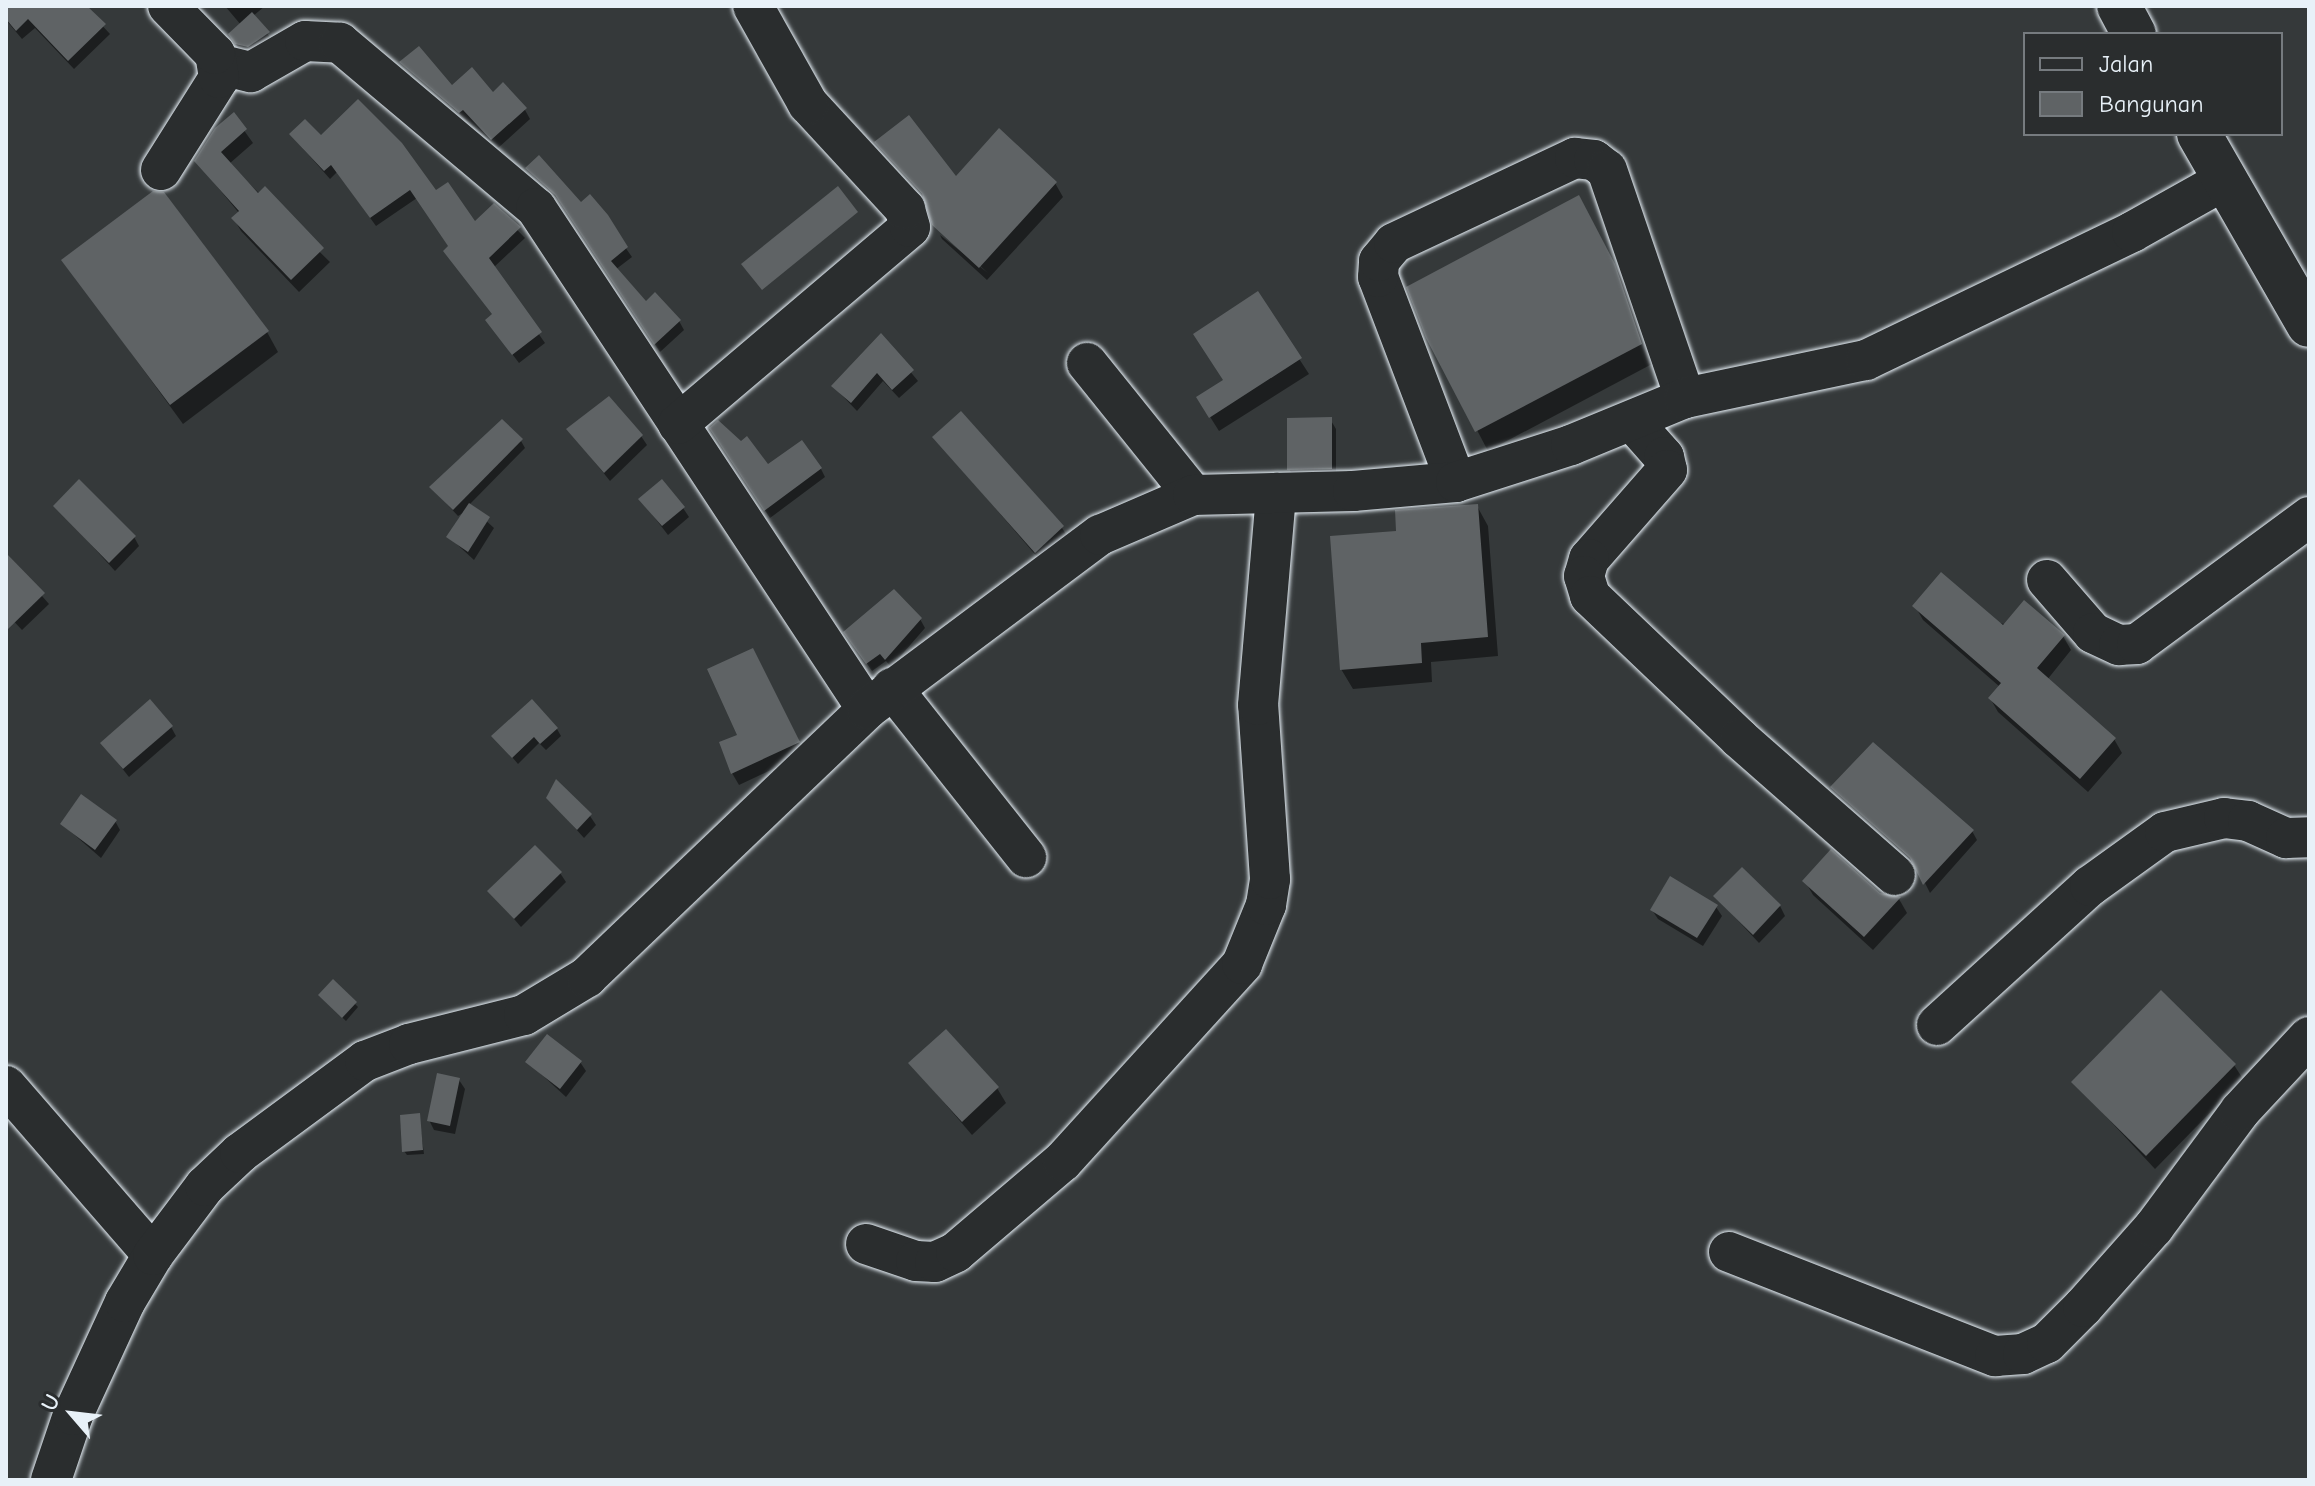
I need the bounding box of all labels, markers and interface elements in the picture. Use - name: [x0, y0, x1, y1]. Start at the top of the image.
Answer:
- legend: [2023, 32, 2283, 136]
- text: Jalan: [2099, 50, 2153, 78]
- text: Bangunan: [2099, 90, 2203, 118]
- north arrow: [32, 1374, 112, 1454]
- text: U: [36, 1390, 66, 1415]

